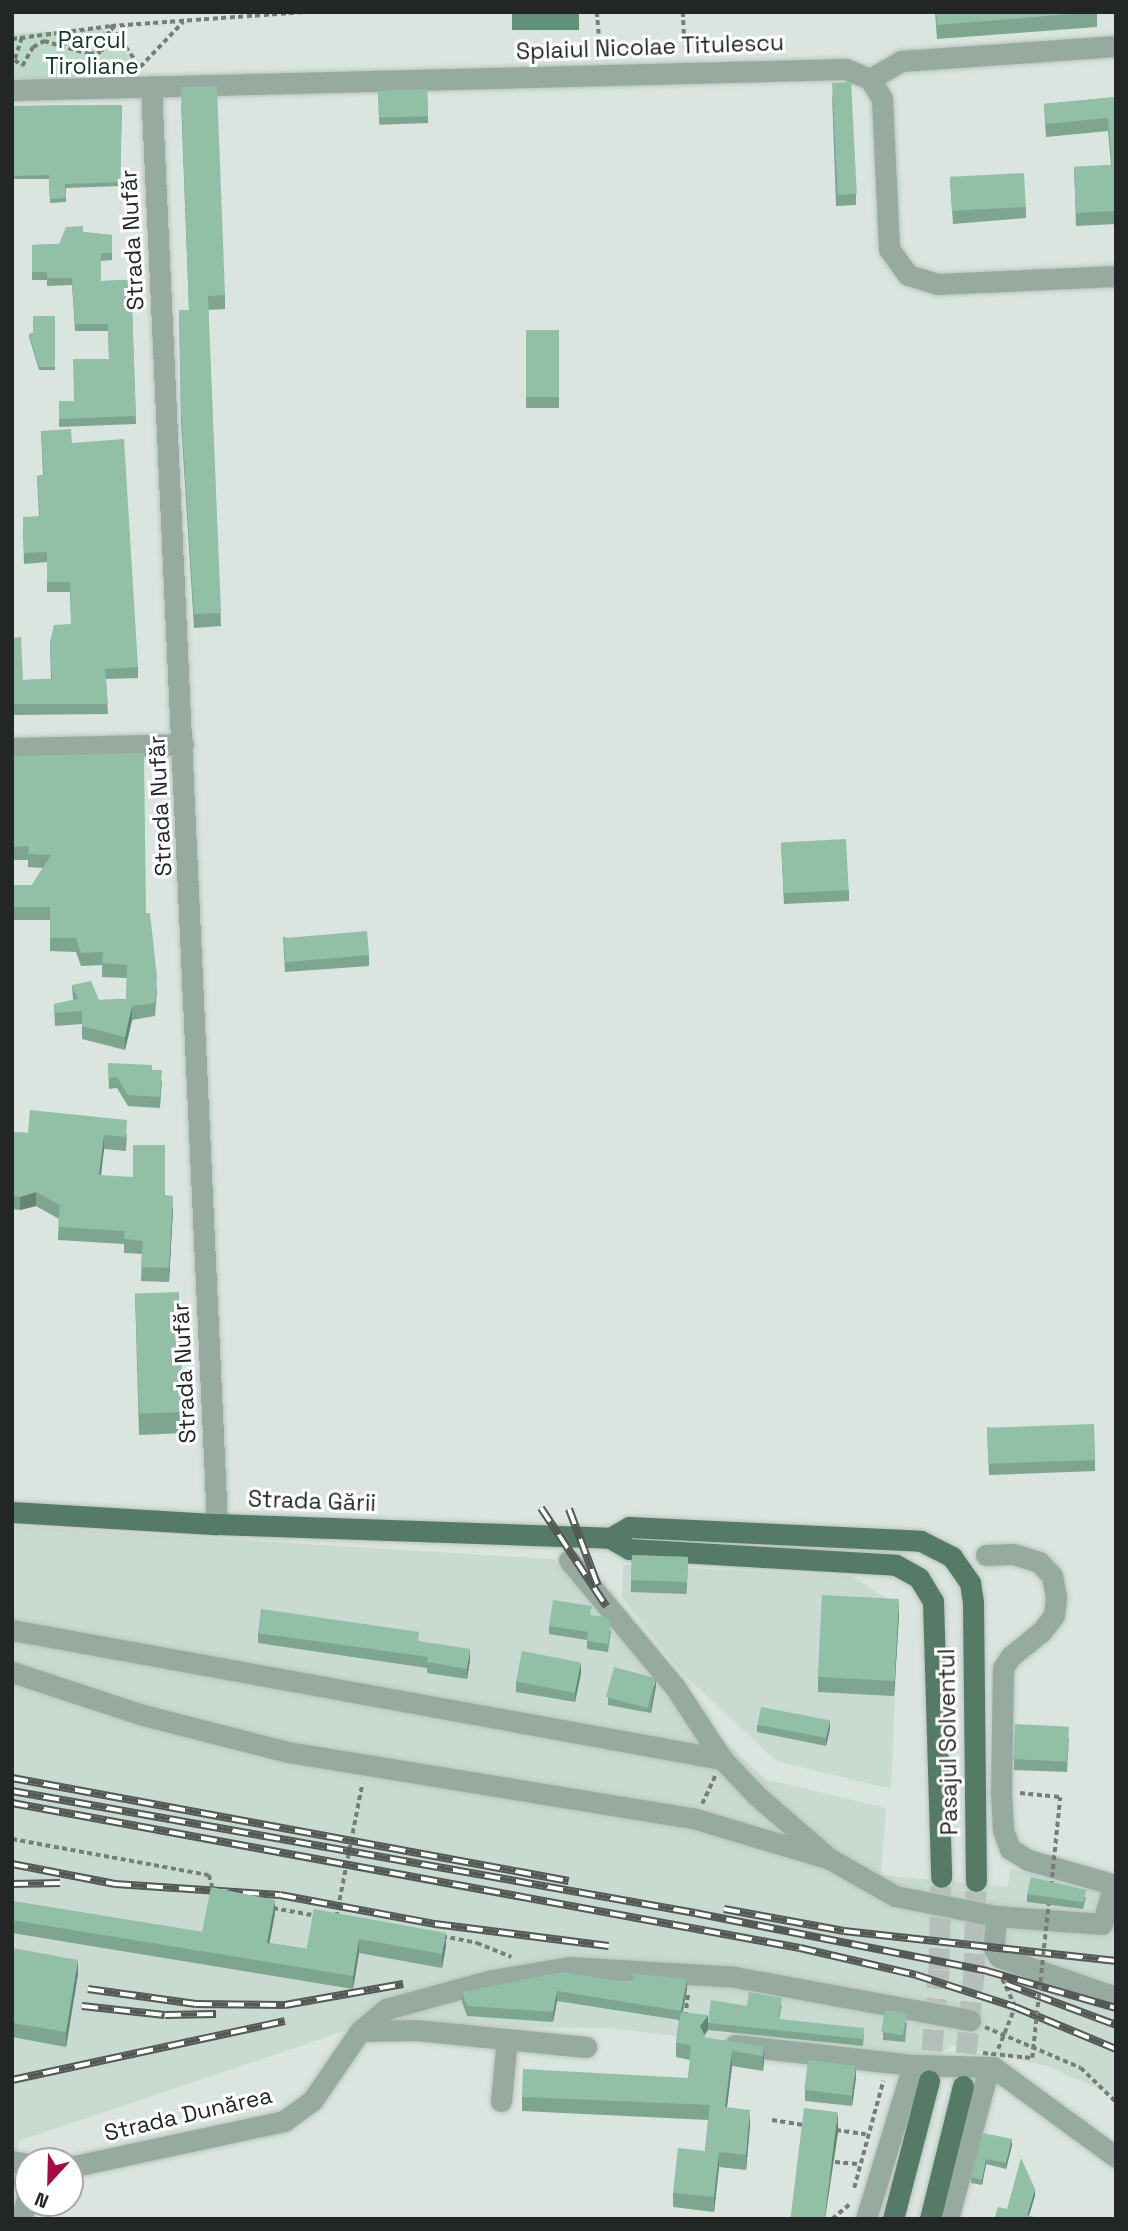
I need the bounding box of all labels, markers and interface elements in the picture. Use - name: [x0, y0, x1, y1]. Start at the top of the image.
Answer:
- park label: Parcul Tiroliane: [45, 26, 139, 80]
- street label: Splaiul Nicolae Titulescu: [515, 29, 785, 65]
- street label: Strada Nufăr: [115, 169, 149, 311]
- street label: Strada Nufăr: [143, 735, 177, 877]
- street label: Strada Nufăr: [167, 1302, 201, 1444]
- street label: Strada Gării: [247, 1485, 377, 1517]
- street label: Pasajul Solventul: [933, 1648, 963, 1836]
- street label: Strada Dunărea: [101, 2081, 275, 2147]
- north arrow: [14, 2147, 84, 2217]
- text: N: [31, 2186, 52, 2214]

